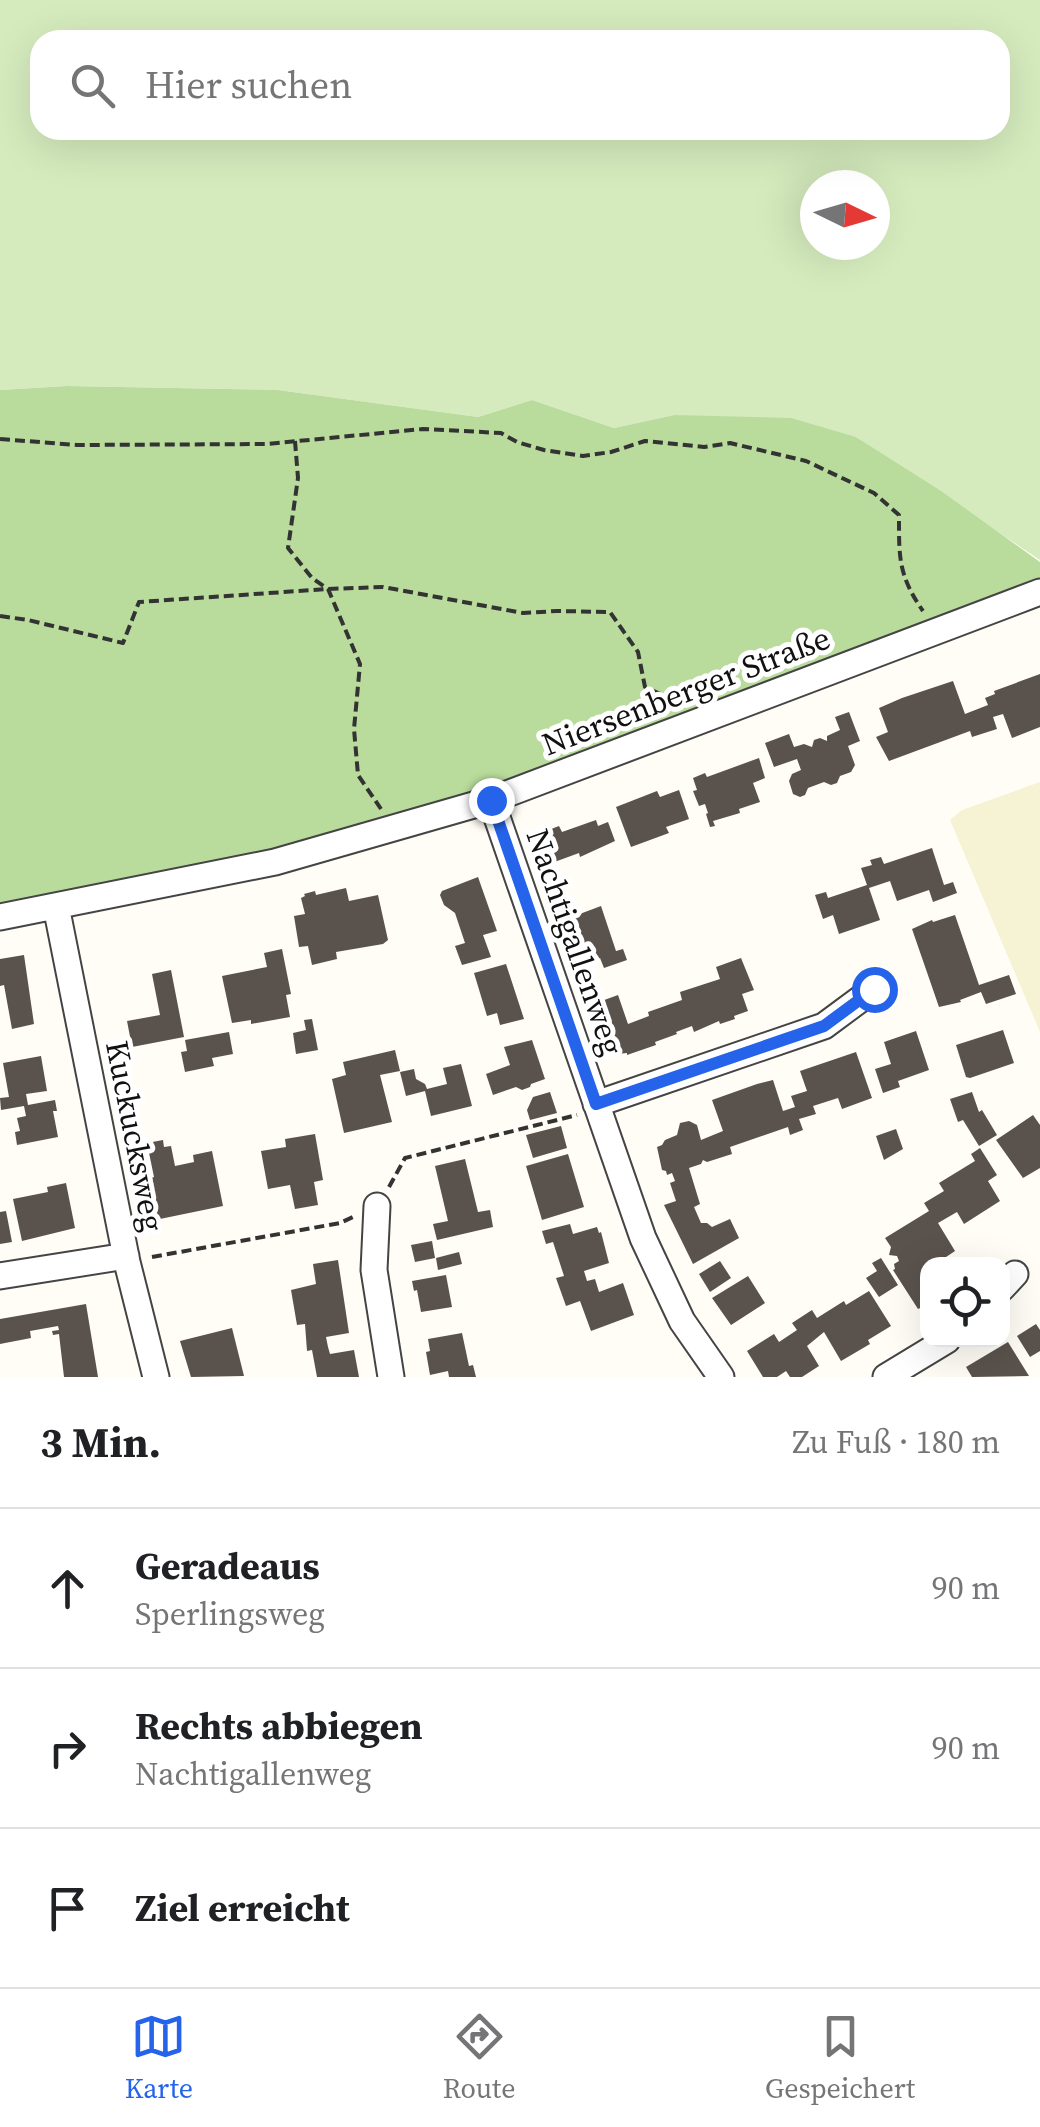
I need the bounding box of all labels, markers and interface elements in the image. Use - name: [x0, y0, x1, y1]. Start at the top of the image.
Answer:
- search box: [30, 30, 1010, 140]
- icon: search: [65, 58, 120, 113]
- text: Hier suchen: [145, 59, 352, 111]
- north arrow: [800, 170, 890, 260]
- street label: Niersenberger Straße: [536, 616, 836, 766]
- route end: [469, 778, 515, 824]
- street label: Nachtigallenweg: [516, 823, 634, 1061]
- route start: [852, 967, 898, 1013]
- street label: Kuckucksweg: [95, 1037, 175, 1235]
- map controls: [920, 1257, 1010, 1347]
- button: locate: [920, 1257, 1010, 1347]
- text: 3 Min.: [40, 1413, 161, 1471]
- text: Zu Fuß · 180 m: [792, 1420, 1000, 1464]
- text: Geradeaus: [135, 1540, 320, 1592]
- icon: ahead: [40, 1561, 95, 1616]
- text: 90 m: [932, 1566, 1000, 1610]
- text: Sperlingsweg: [135, 1592, 325, 1636]
- text: Rechts abbiegen: [135, 1700, 423, 1752]
- icon: right: [40, 1721, 95, 1776]
- text: 90 m: [932, 1726, 1000, 1770]
- text: Nachtigallenweg: [135, 1752, 371, 1796]
- icon: arrive: [40, 1881, 95, 1936]
- text: Ziel erreicht: [135, 1882, 350, 1934]
- tab: Karte: [125, 2009, 193, 2107]
- tab: Route: [443, 2009, 515, 2107]
- tab: Gespeichert: [765, 2009, 915, 2107]

